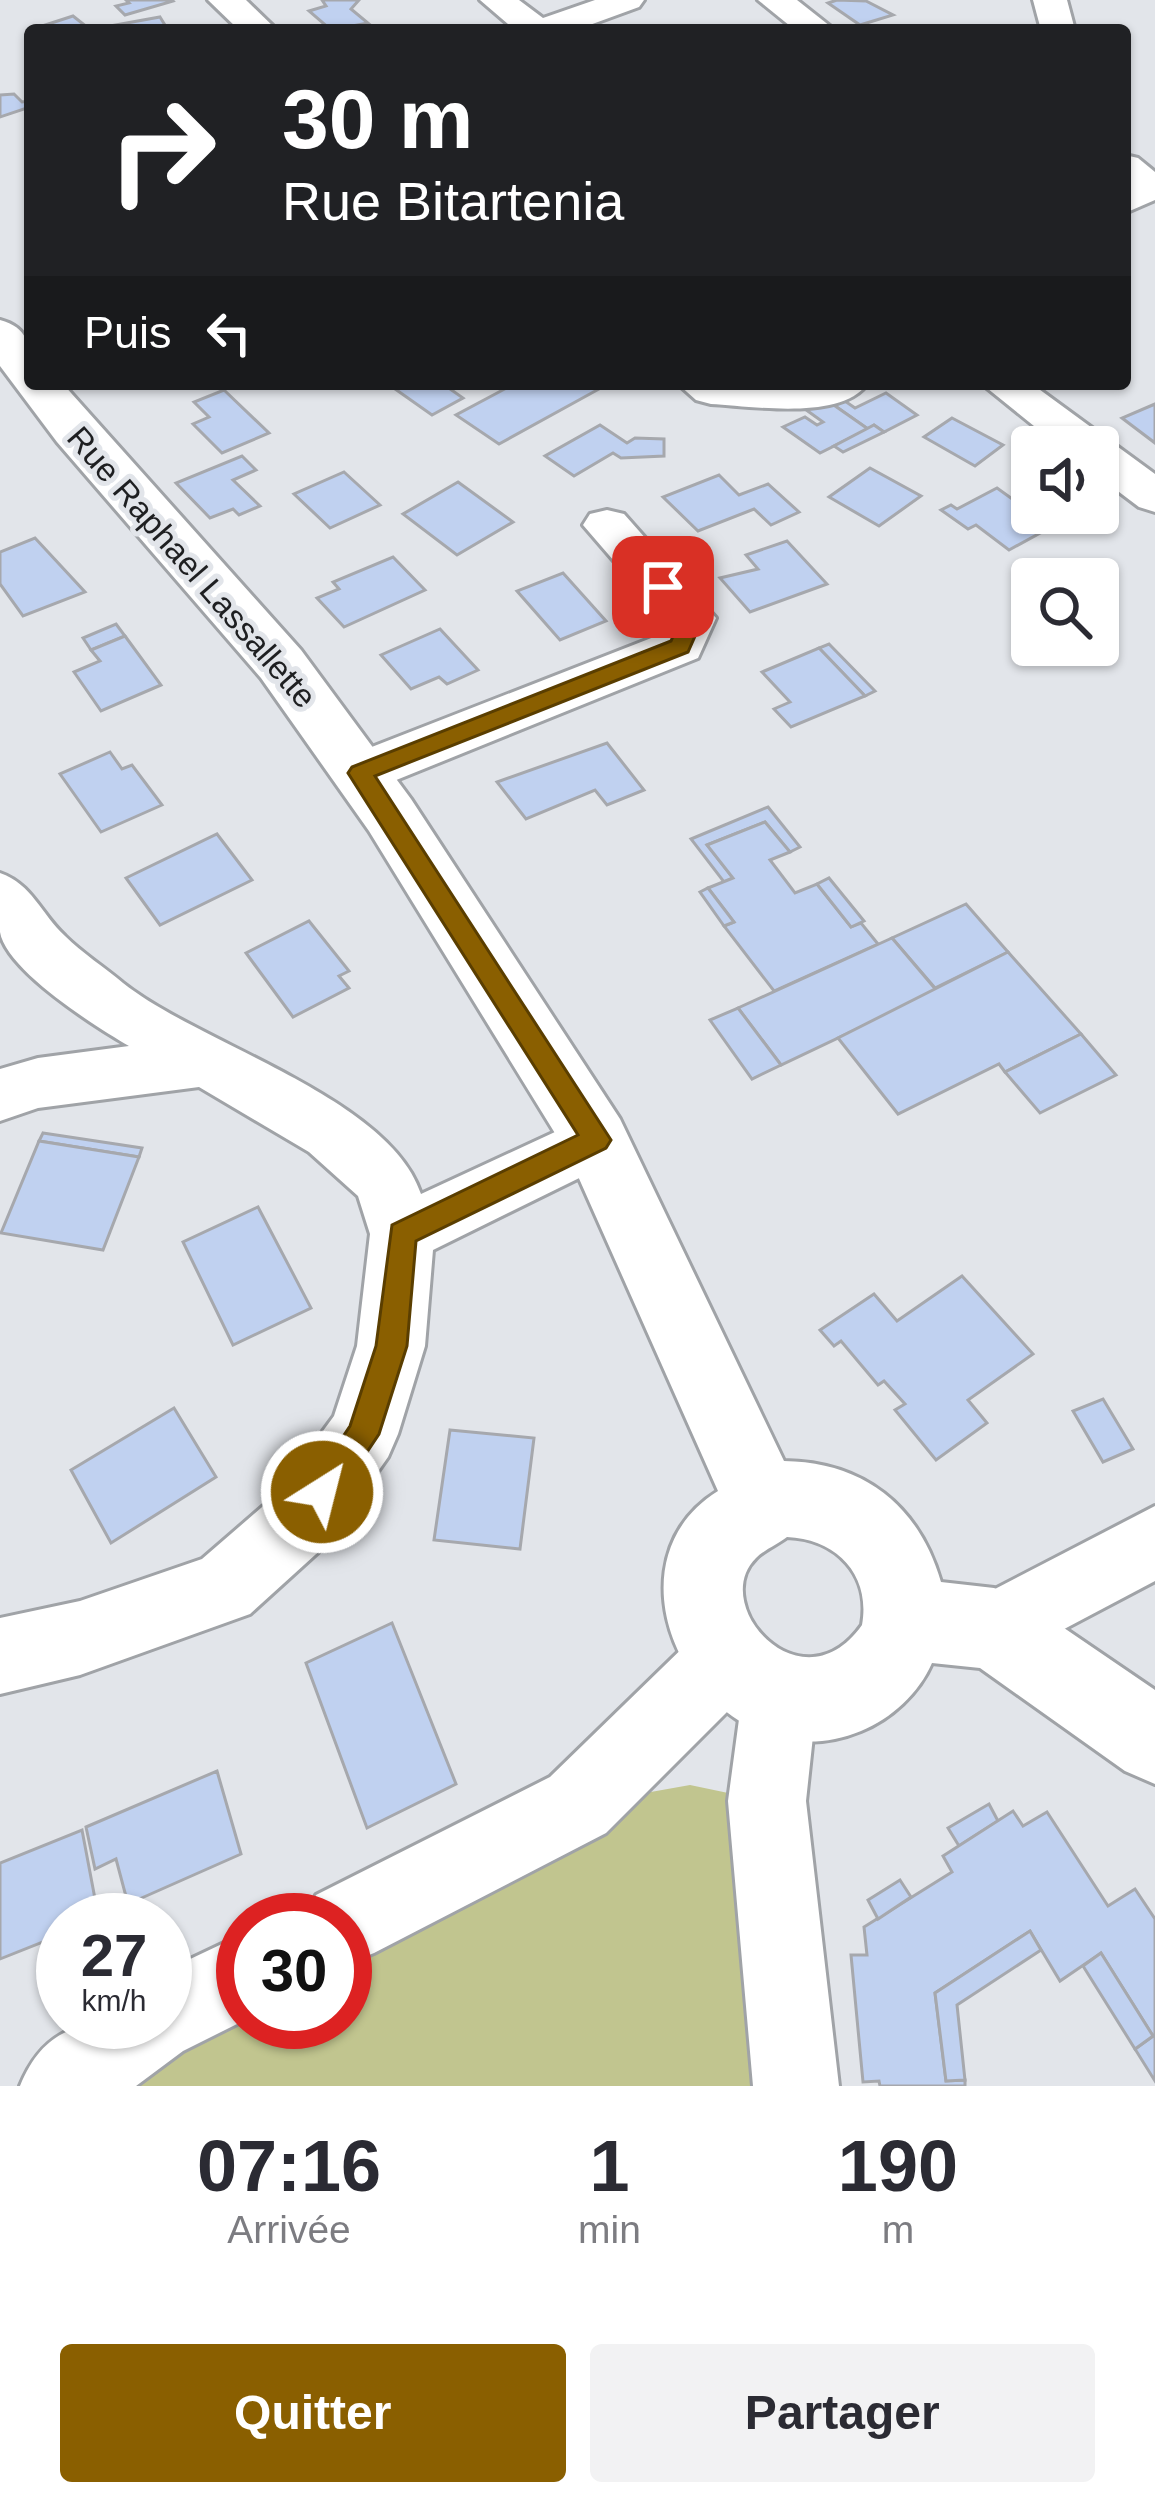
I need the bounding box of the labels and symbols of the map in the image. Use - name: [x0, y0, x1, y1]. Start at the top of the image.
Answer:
- street label: Rue Raphael Lassallette: [60, 419, 324, 715]
- pin: [612, 536, 714, 638]
- position arrow: [259, 1429, 385, 1555]
- speed limit sign: 30: [216, 1893, 372, 2049]

